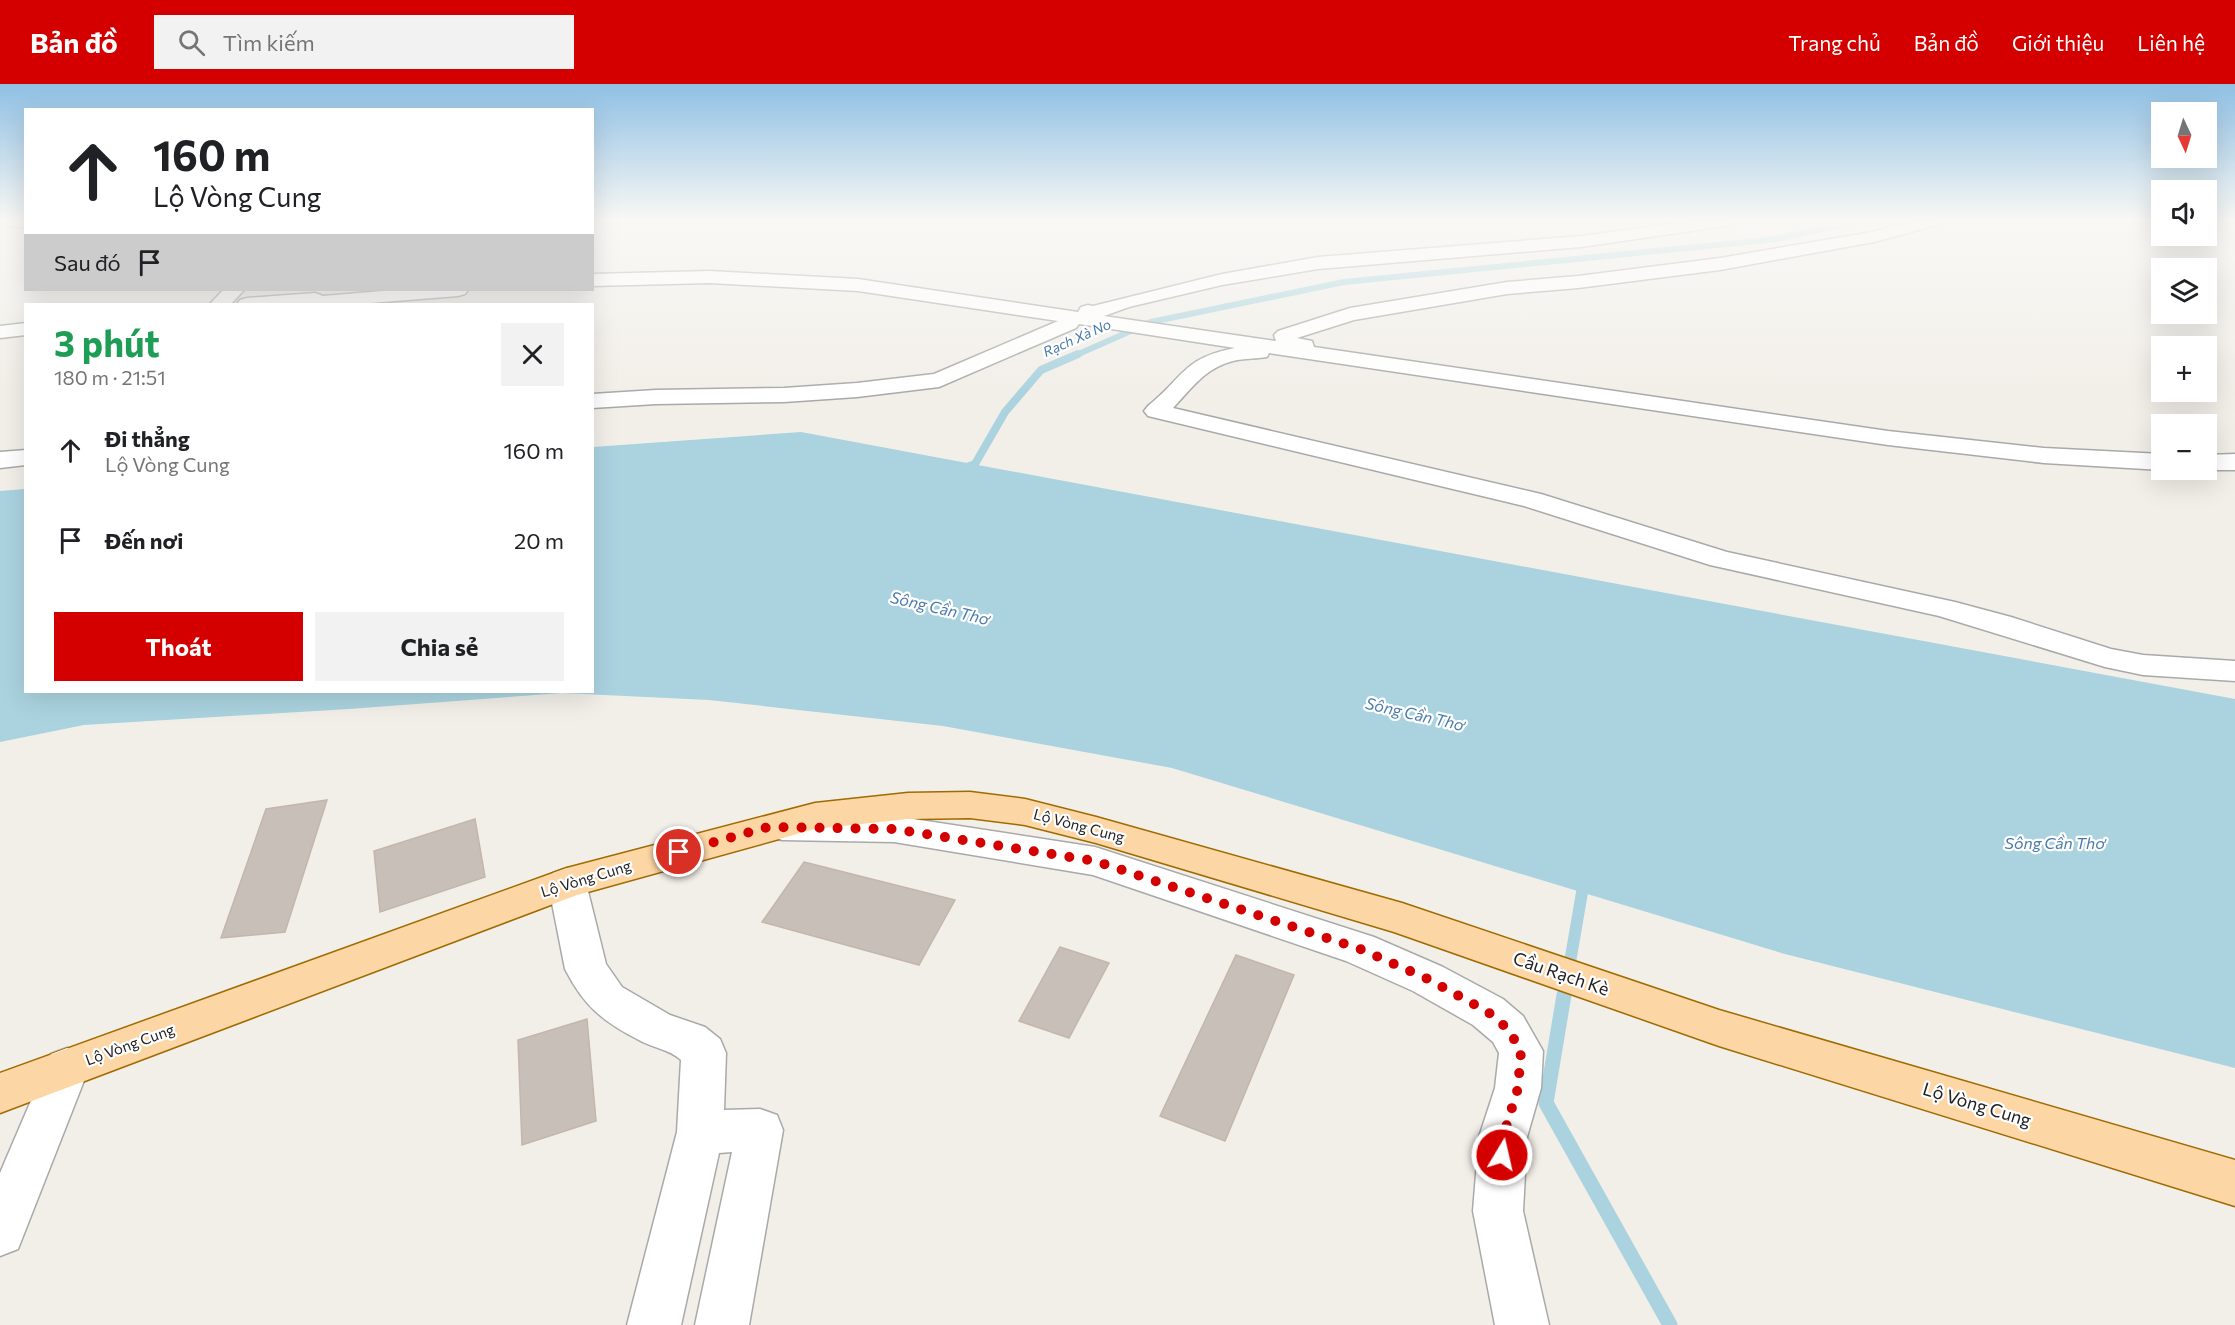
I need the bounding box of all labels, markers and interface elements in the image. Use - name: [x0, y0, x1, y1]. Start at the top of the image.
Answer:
- search box: [154, 15, 574, 69]
- text: Bản đồ: [30, 25, 118, 59]
- icon: search: [175, 26, 208, 59]
- text: Tìm kiếm: [223, 29, 315, 56]
- text: Trang chủ: [1788, 30, 1881, 55]
- text: Bản đồ: [1914, 30, 1979, 55]
- text: Giới thiệu: [2012, 30, 2104, 55]
- text: Liên hệ: [2137, 30, 2205, 55]
- north arrow: [2151, 102, 2217, 168]
- map controls: [2151, 102, 2217, 480]
- text: 160 m: [153, 128, 271, 180]
- icon: ahead: [54, 132, 132, 210]
- text: Lộ Vòng Cung: [153, 180, 322, 213]
- button: sound: [2151, 180, 2217, 246]
- icon: arrive: [133, 246, 166, 279]
- text: Sau đó: [54, 249, 121, 276]
- button: layers: [2151, 258, 2217, 324]
- water label: Rạch Xà No: [1040, 315, 1113, 360]
- text: 3 phút: [54, 320, 160, 364]
- button: close: [501, 323, 564, 386]
- button: +: [2151, 336, 2217, 402]
- text: 180 m · 21:51: [54, 365, 166, 389]
- button: −: [2151, 414, 2217, 480]
- text: Đi thẳng: [105, 425, 190, 452]
- icon: ahead: [54, 434, 87, 467]
- text: 160 m: [503, 437, 564, 464]
- text: Lộ Vòng Cung: [105, 452, 230, 476]
- icon: arrive: [54, 524, 87, 557]
- text: Đến nơi: [105, 527, 183, 554]
- text: 20 m: [514, 527, 564, 554]
- water label: Sông Cần Thơ: [889, 587, 993, 629]
- button: Thoát: [54, 612, 303, 681]
- button: Chia sẻ: [315, 612, 564, 681]
- water label: Sông Cần Thơ: [1364, 693, 1468, 735]
- street label: Lộ Vòng Cung: [1032, 804, 1127, 846]
- pin: [653, 826, 704, 877]
- water label: Sông Cần Thơ: [2005, 833, 2107, 852]
- icon: arrive: [662, 835, 695, 868]
- street label: Lộ Vòng Cung: [538, 856, 633, 900]
- street label: Cầu Rạch Kè: [1510, 946, 1612, 1000]
- street label: Lộ Vòng Cung: [83, 1020, 177, 1069]
- street label: Lộ Vòng Cung: [1920, 1077, 2034, 1131]
- position arrow: [1470, 1123, 1534, 1187]

